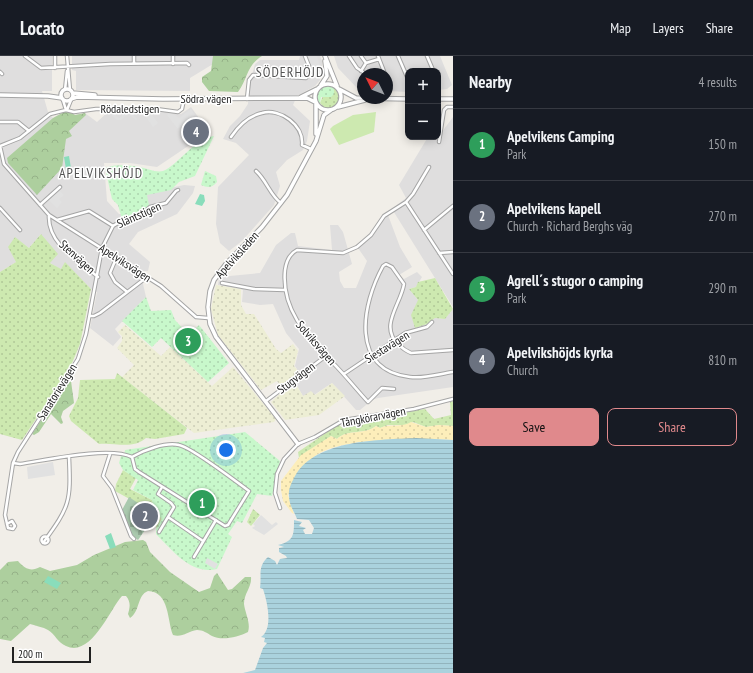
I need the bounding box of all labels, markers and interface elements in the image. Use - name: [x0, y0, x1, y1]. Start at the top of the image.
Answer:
- text: Locato: [20, 16, 65, 40]
- text: Map: [610, 19, 631, 37]
- text: Layers: [653, 19, 684, 37]
- text: Share: [706, 19, 733, 37]
- district label: SÖDERHÖJD: [256, 63, 324, 81]
- north arrow: [357, 68, 393, 104]
- map controls: [405, 68, 441, 140]
- button: +: [405, 68, 441, 104]
- text: Nearby: [469, 71, 512, 93]
- text: 4 results: [698, 74, 737, 91]
- street label: Södra vägen: [181, 91, 231, 106]
- street label: Rödaledstigen: [101, 101, 159, 116]
- button: −: [405, 104, 441, 140]
- pin: 4: [183, 117, 209, 147]
- text: Apelvikens Camping: [507, 127, 614, 146]
- text: 1: [479, 136, 485, 153]
- text: 150 m: [708, 136, 737, 153]
- text: Park: [507, 146, 526, 163]
- district label: APELVIKSHÖJD: [59, 164, 143, 182]
- street label: Släntstigen: [114, 198, 163, 231]
- text: Apelvikens kapell: [507, 199, 601, 218]
- text: 2: [479, 208, 485, 225]
- text: 270 m: [708, 208, 737, 225]
- text: Church · Richard Berghs väg: [507, 218, 632, 235]
- street label: Apelviksleden: [212, 228, 262, 281]
- street label: Stenvägen: [56, 237, 98, 277]
- street label: Apelviksvägen: [96, 240, 154, 285]
- text: Agrell´s stugor o camping: [507, 271, 643, 290]
- text: 3: [479, 280, 485, 297]
- text: 290 m: [708, 280, 737, 297]
- text: Park: [507, 290, 526, 307]
- street label: Solviksvägen: [293, 317, 340, 368]
- pin: 3: [175, 326, 201, 356]
- street label: Siestavägen: [362, 327, 412, 366]
- text: Apelvikshöjds kyrka: [507, 343, 613, 362]
- text: 4: [479, 352, 485, 369]
- text: 810 m: [708, 352, 737, 369]
- street label: Stugvägen: [274, 358, 318, 397]
- street label: Sanatorievägen: [33, 361, 80, 423]
- text: Church: [507, 362, 538, 379]
- street label: Tångkörarvägen: [339, 403, 407, 430]
- button: Save: [469, 408, 599, 446]
- button: Share: [607, 408, 737, 446]
- your location: [216, 440, 236, 460]
- pin: 1: [189, 488, 215, 518]
- pin: 2: [132, 501, 158, 531]
- scale bar: [12, 645, 91, 664]
- text: 200 m: [18, 647, 42, 661]

